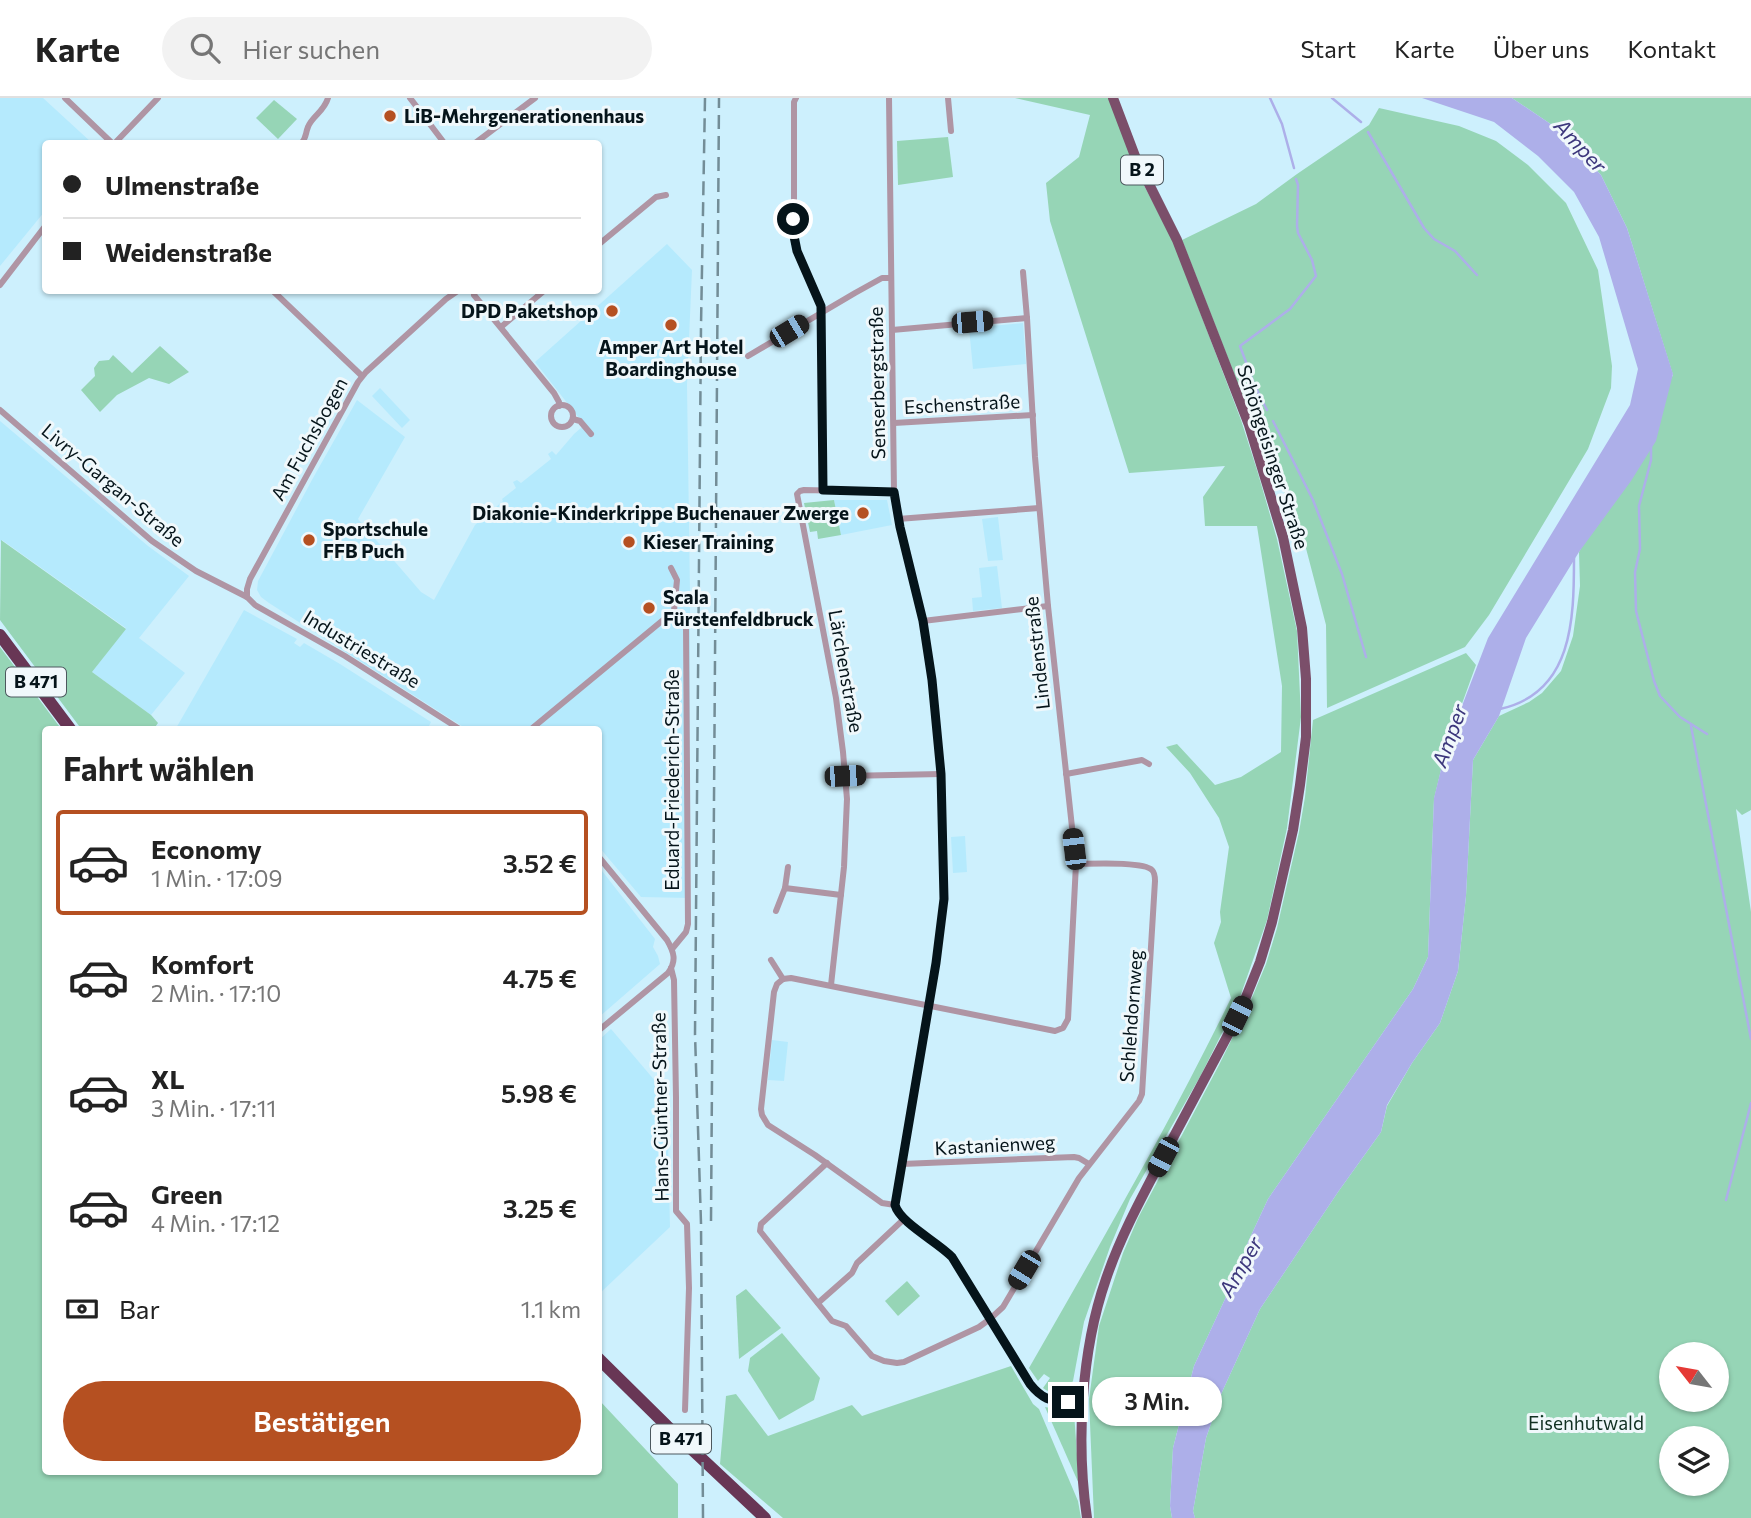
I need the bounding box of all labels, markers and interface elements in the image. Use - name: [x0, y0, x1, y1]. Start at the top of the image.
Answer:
- search box: [162, 17, 652, 80]
- text: Karte: [35, 28, 120, 69]
- icon: search: [186, 29, 224, 67]
- text: Hier suchen: [242, 33, 380, 64]
- text: Start: [1301, 34, 1356, 63]
- text: Karte: [1394, 34, 1455, 63]
- text: Über uns: [1493, 34, 1589, 63]
- text: Kontakt: [1627, 34, 1716, 63]
- place label: LiB-Mehrgenerationenhaus: [404, 104, 644, 127]
- marker: LiB-Mehrgenerationenhaus: [382, 108, 398, 124]
- water label: Amper: [1549, 112, 1613, 178]
- road number: B 2: [1121, 156, 1163, 184]
- text: Ulmenstraße: [105, 169, 259, 200]
- route start: [777, 203, 809, 235]
- text: Weidenstraße: [105, 236, 272, 267]
- place label: DPD Paketshop: [461, 299, 598, 322]
- marker: DPD Paketshop: [604, 303, 620, 319]
- street label: Senserbergstraße: [864, 306, 889, 460]
- car: [951, 310, 994, 334]
- car: [766, 311, 813, 351]
- marker: Amper Art Hotel Boardinghouse: [663, 317, 679, 333]
- place label: Amper Art Hotel Boardinghouse: [599, 335, 743, 380]
- street label: Schöngeisinger Straße: [1233, 362, 1314, 552]
- street label: Am Fuchsbogen: [265, 373, 352, 504]
- street label: Eschenstraße: [903, 389, 1021, 418]
- street label: Livry-Gargan-Straße: [37, 418, 189, 551]
- place label: Diakonie-Kinderkrippe Buchenauer Zwerge: [472, 501, 849, 524]
- marker: Diakonie-Kinderkrippe Buchenauer Zwerge: [855, 505, 871, 521]
- place label: Sportschule FFB Puch: [323, 517, 428, 562]
- place label: Kieser Training: [643, 530, 774, 553]
- marker: Sportschule FFB Puch: [301, 532, 317, 548]
- marker: Kieser Training: [621, 534, 637, 550]
- place label: Scala Fürstenfeldbruck: [663, 585, 814, 630]
- street label: Lindenstraße: [1019, 595, 1054, 711]
- marker: Scala Fürstenfeldbruck: [641, 600, 657, 616]
- street label: Industriestraße: [300, 605, 425, 692]
- street label: Lärchenstraße: [824, 608, 869, 734]
- road number: B 471: [6, 668, 66, 696]
- street label: Eduard-Friederich-Straße: [660, 669, 683, 891]
- water label: Amper: [1425, 700, 1472, 771]
- text: Fahrt wählen: [63, 748, 255, 788]
- car: [824, 765, 867, 787]
- car: [1062, 827, 1087, 871]
- icon: car: [67, 831, 130, 894]
- text: Economy: [151, 833, 262, 864]
- text: 3.52 €: [503, 847, 577, 878]
- text: 1 Min. · 17:09: [151, 864, 282, 892]
- icon: car: [67, 946, 130, 1009]
- text: Komfort: [151, 948, 254, 979]
- street label: Schlehdornweg: [1114, 949, 1147, 1083]
- text: 4.75 €: [503, 962, 577, 993]
- text: 2 Min. · 17:10: [151, 979, 281, 1007]
- car: [1219, 993, 1256, 1039]
- street label: Hans-Güntner-Straße: [646, 1012, 673, 1202]
- icon: car: [67, 1061, 130, 1124]
- text: XL: [151, 1063, 185, 1094]
- text: 5.98 €: [501, 1077, 577, 1108]
- text: 3 Min. · 17:11: [151, 1094, 276, 1122]
- street label: Kastanienweg: [934, 1130, 1056, 1159]
- car: [1144, 1134, 1183, 1180]
- icon: car: [67, 1176, 130, 1239]
- text: Green: [151, 1178, 223, 1209]
- text: 3.25 €: [503, 1192, 577, 1223]
- text: 4 Min. · 17:12: [151, 1209, 280, 1237]
- water label: Amper: [1212, 1231, 1267, 1301]
- car: [1005, 1247, 1044, 1293]
- icon: cash: [63, 1290, 101, 1328]
- text: Bar: [119, 1293, 160, 1324]
- text: 1.1 km: [521, 1295, 581, 1323]
- north arrow: [1659, 1342, 1729, 1412]
- map controls: [1659, 1342, 1729, 1496]
- callout: 3 Min.: [1092, 1378, 1222, 1426]
- button: Bestätigen: [63, 1381, 581, 1461]
- route end: [1052, 1386, 1084, 1418]
- text: 3 Min.: [1124, 1387, 1190, 1415]
- park label: Eisenhutwald: [1528, 1411, 1644, 1434]
- road number: B 471: [651, 1424, 711, 1454]
- button: layers: [1659, 1426, 1729, 1496]

